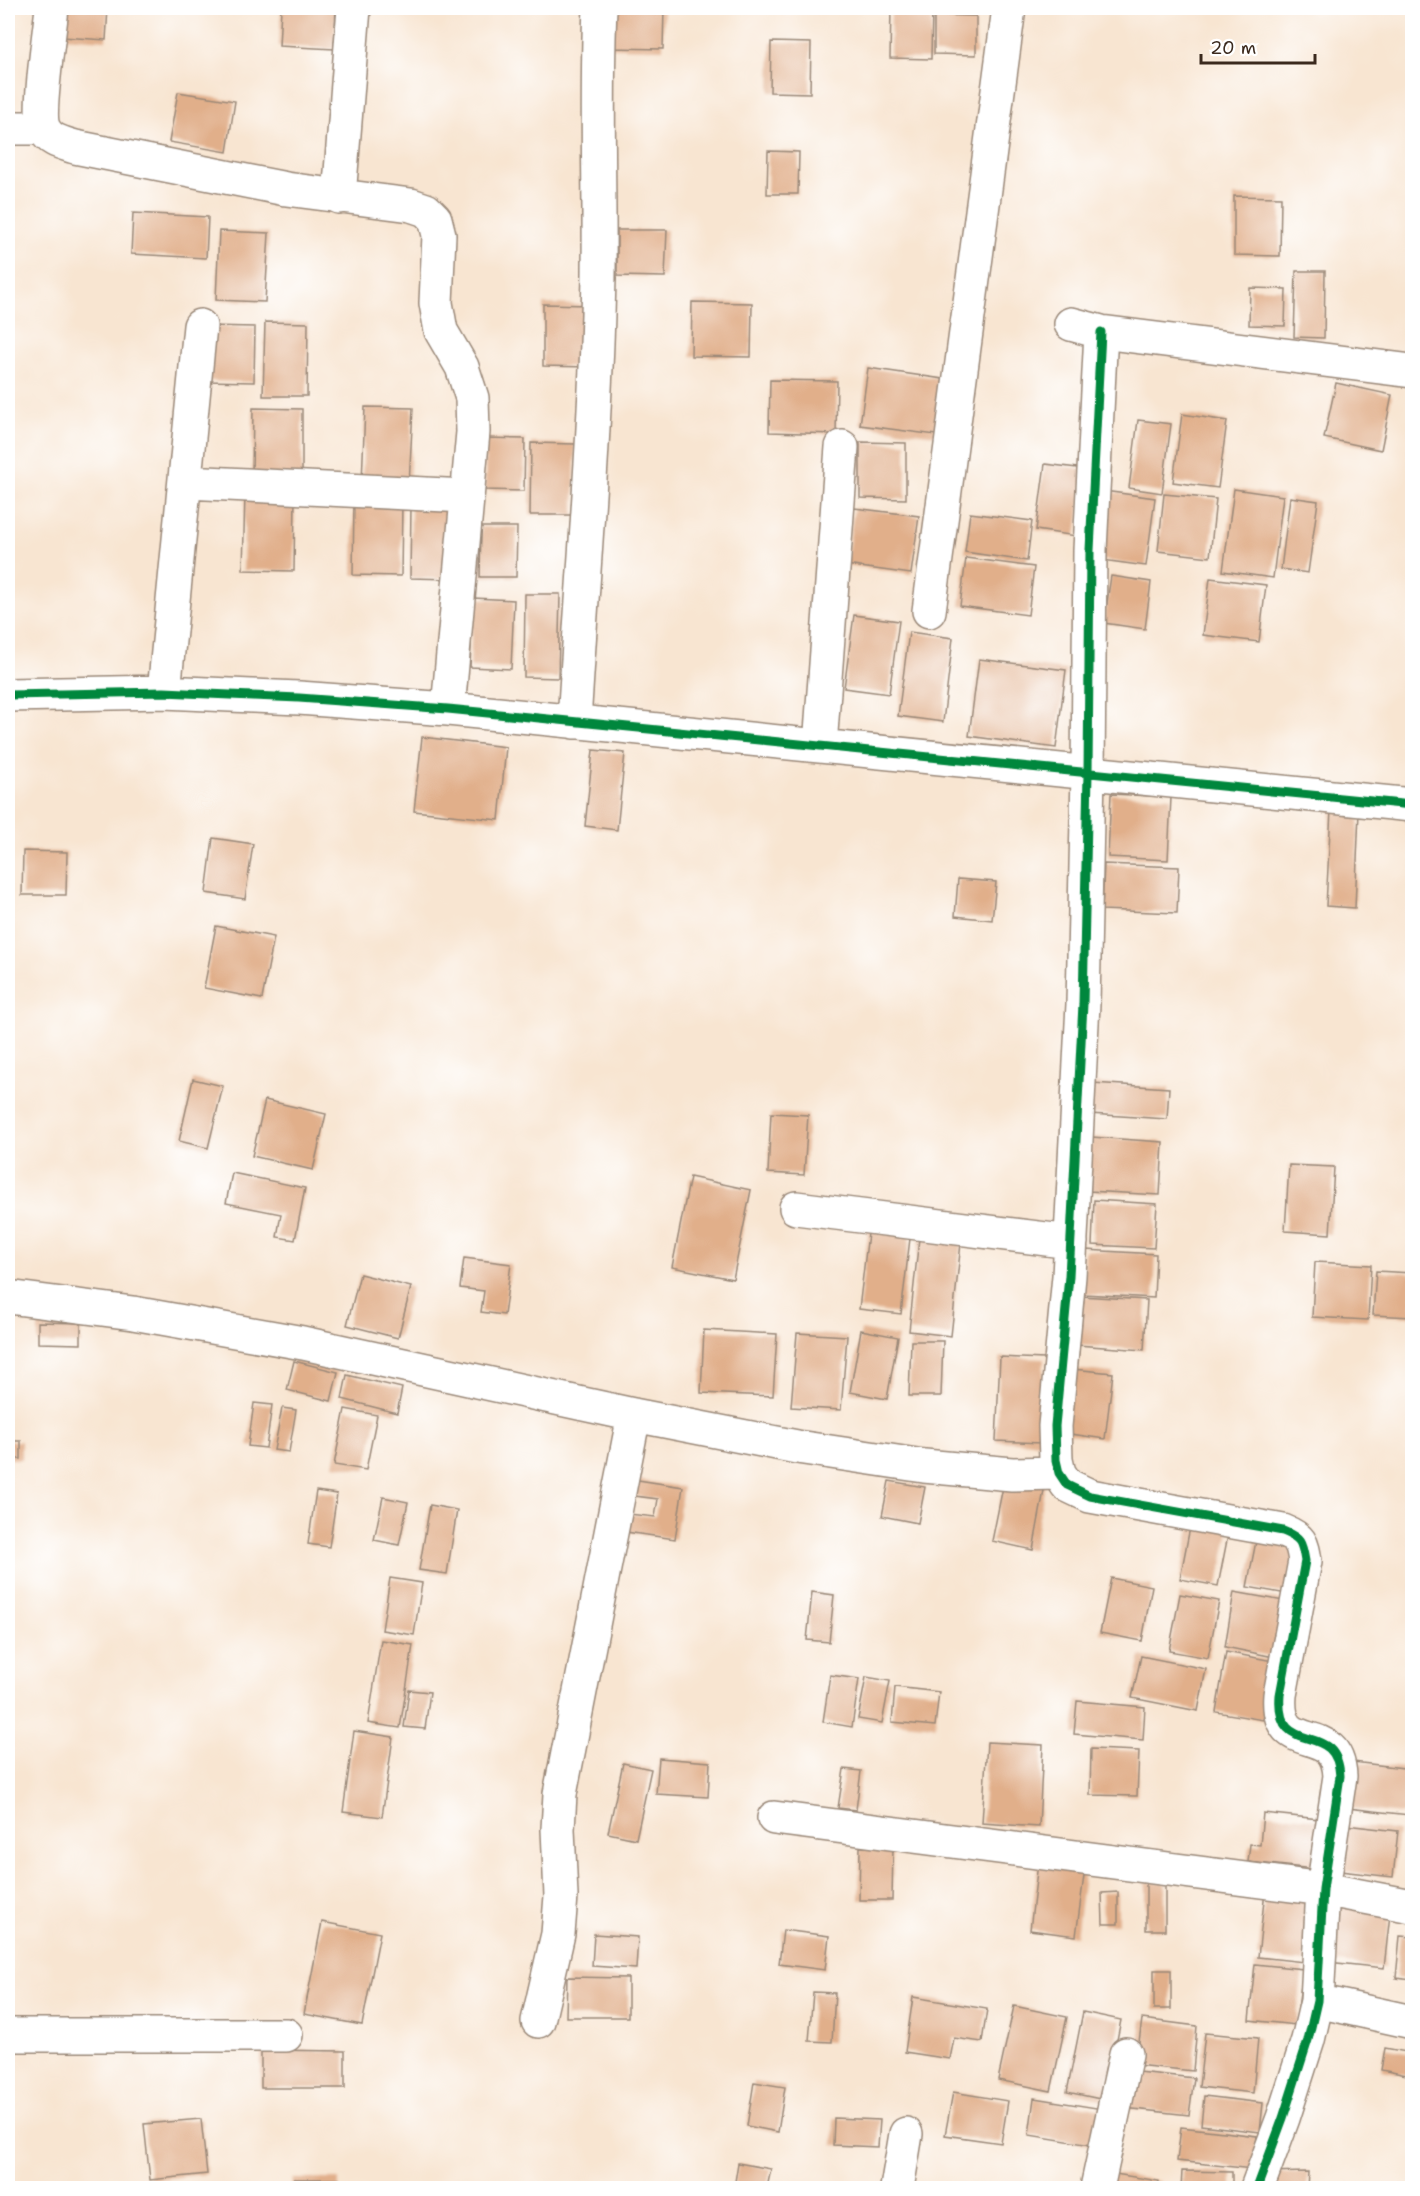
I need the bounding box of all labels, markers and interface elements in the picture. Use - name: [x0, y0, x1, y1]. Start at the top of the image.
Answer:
- scale bar: [1201, 27, 1315, 65]
- text: 20 m: [1210, 36, 1256, 60]

